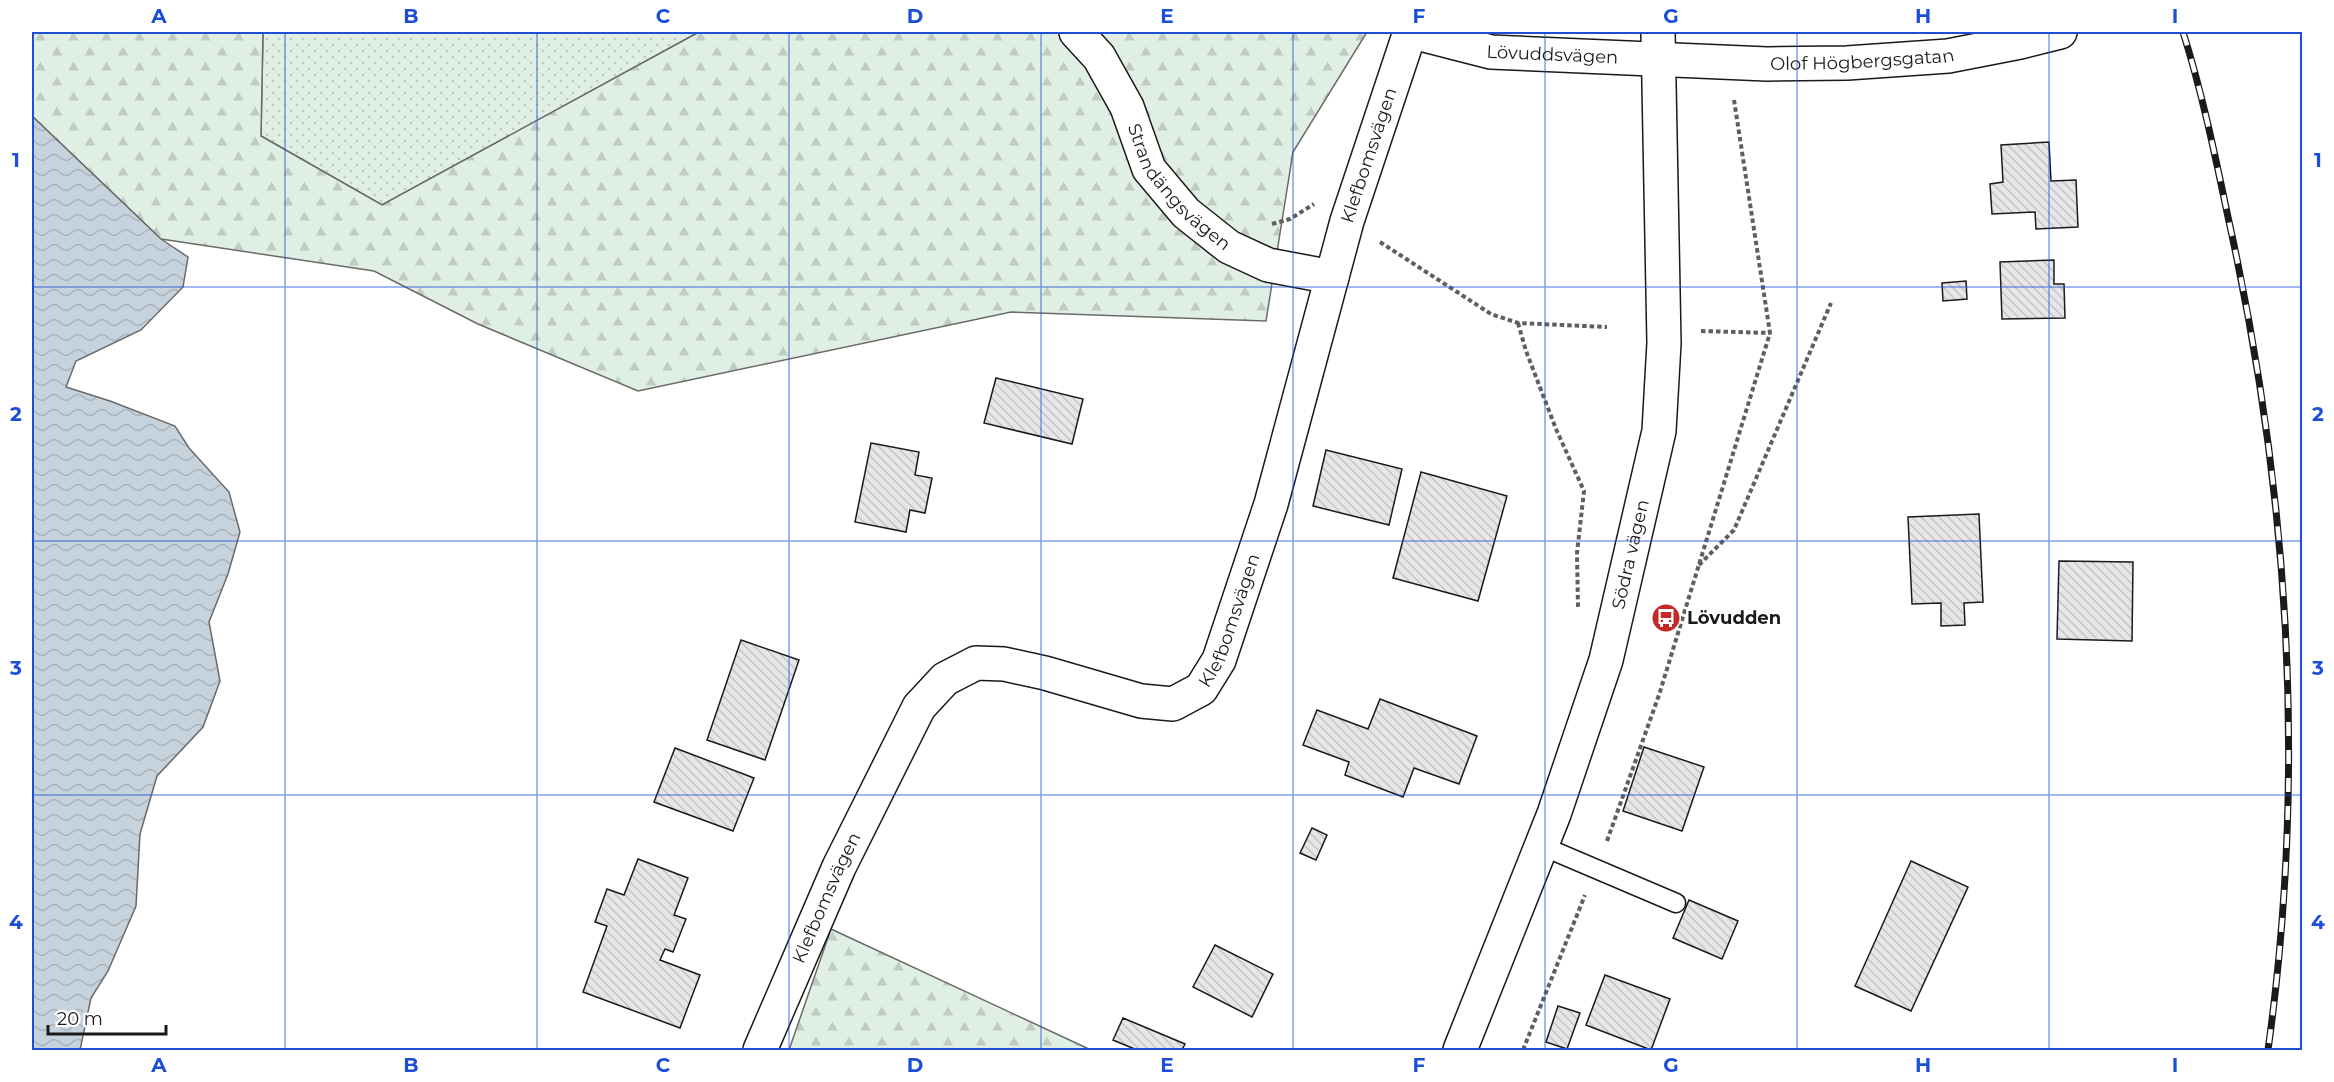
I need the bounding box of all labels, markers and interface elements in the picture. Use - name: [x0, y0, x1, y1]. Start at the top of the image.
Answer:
- text: A: [150, 4, 167, 28]
- text: B: [403, 4, 419, 28]
- text: C: [656, 4, 671, 28]
- text: D: [907, 4, 923, 28]
- text: E: [1160, 4, 1174, 28]
- text: F: [1413, 4, 1426, 28]
- text: G: [1663, 4, 1679, 28]
- text: H: [1915, 4, 1931, 28]
- text: I: [2172, 4, 2178, 28]
- street label: Lövuddsvägen: [1486, 41, 1619, 69]
- street label: Olof Högbergsgatan: [1770, 44, 1956, 75]
- street label: Klefbomsvägen: [1336, 85, 1402, 226]
- street label: Strandängsvägen: [1123, 120, 1235, 255]
- text: 1: [12, 148, 20, 172]
- text: 1: [2314, 148, 2322, 172]
- text: 2: [10, 402, 22, 426]
- text: 2: [2312, 402, 2324, 426]
- street label: Södra vägen: [1607, 497, 1654, 611]
- street label: Klefbomsvägen: [1194, 551, 1265, 691]
- bus stop icon: Lövudden: [1650, 602, 1682, 634]
- place label: Lövudden: [1687, 607, 1781, 629]
- text: 3: [9, 656, 22, 680]
- text: 3: [2311, 656, 2324, 680]
- street label: Klefbomsvägen: [788, 829, 866, 967]
- text: 4: [9, 910, 23, 934]
- text: 4: [2311, 910, 2325, 934]
- scale bar: [48, 998, 166, 1036]
- text: 20 m: [57, 1008, 103, 1030]
- text: A: [150, 1053, 167, 1077]
- text: B: [403, 1053, 419, 1077]
- text: C: [656, 1053, 671, 1077]
- text: D: [907, 1053, 923, 1077]
- text: E: [1160, 1053, 1174, 1077]
- text: F: [1413, 1053, 1426, 1077]
- text: G: [1663, 1053, 1679, 1077]
- text: H: [1915, 1053, 1931, 1077]
- text: I: [2172, 1053, 2178, 1077]

